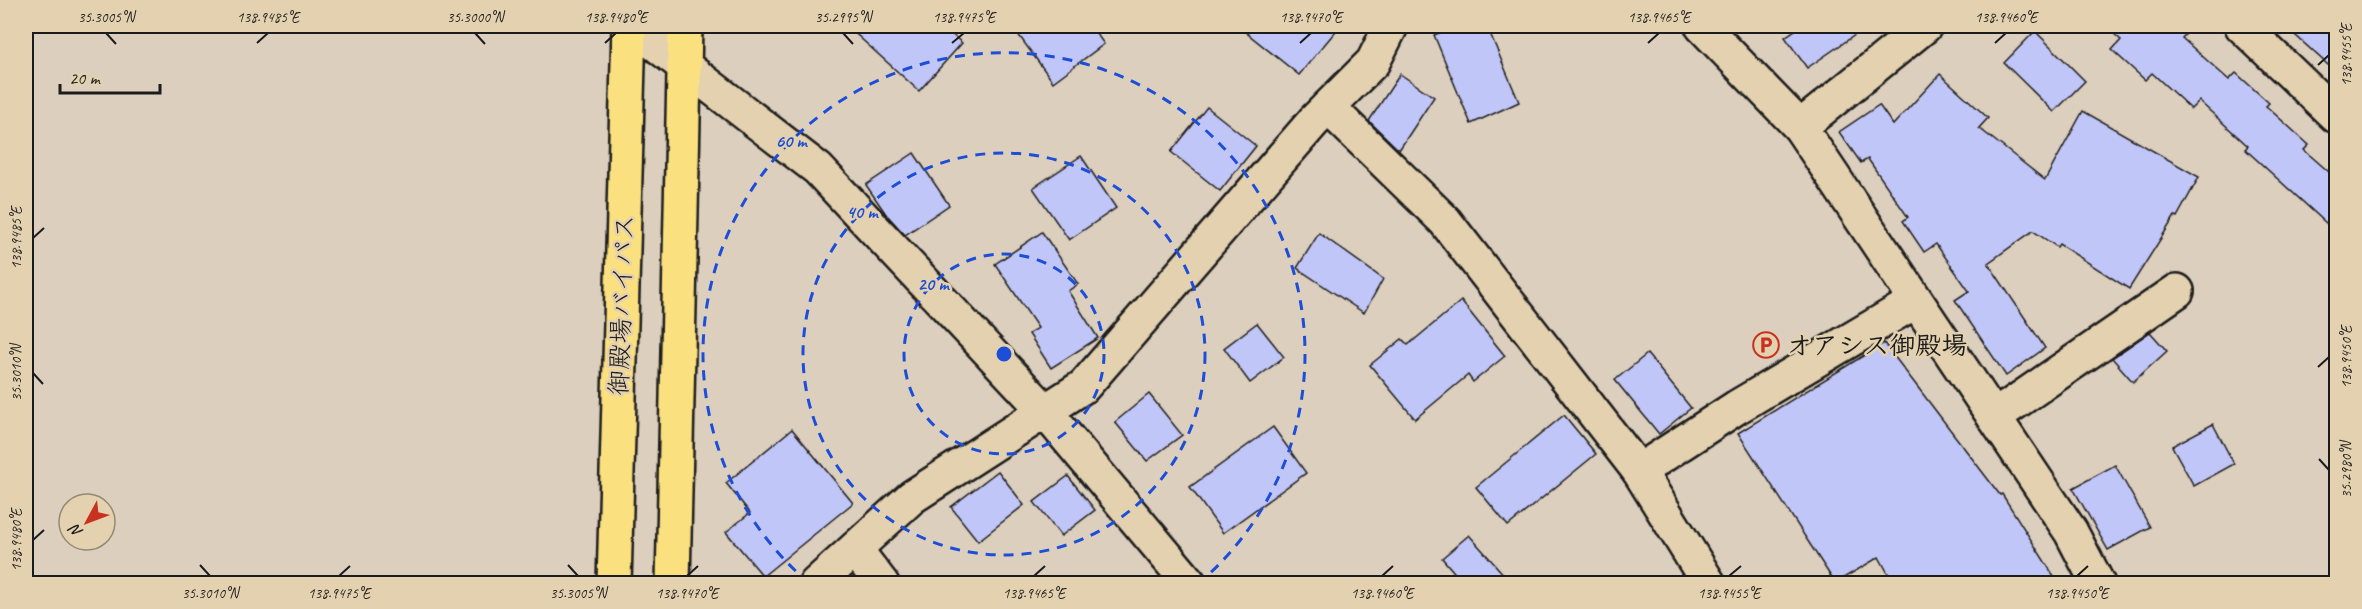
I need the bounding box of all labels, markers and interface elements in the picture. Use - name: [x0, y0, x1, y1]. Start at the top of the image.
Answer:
- text: 35.3005°N: [78, 8, 137, 27]
- text: 138.9485°E: [237, 8, 301, 27]
- text: 35.3000°N: [447, 8, 506, 27]
- text: 138.9480°E: [585, 8, 649, 27]
- text: 35.2995°N: [815, 8, 874, 27]
- text: 138.9475°E: [933, 8, 997, 27]
- text: 138.9470°E: [1280, 8, 1344, 27]
- text: 138.9465°E: [1628, 8, 1692, 27]
- text: 138.9460°E: [1975, 8, 2039, 27]
- text: 138.9455°E: [2337, 22, 2356, 86]
- scale bar: [60, 57, 160, 95]
- text: 20 m: [69, 67, 102, 89]
- text: 60 m: [775, 130, 808, 152]
- text: 40 m: [847, 201, 879, 223]
- text: 138.9485°E: [7, 205, 26, 269]
- street label: 御殿場バイパス: [602, 214, 641, 396]
- text: 20 m: [918, 273, 950, 295]
- text: 138.9450°E: [2337, 324, 2356, 388]
- place label: オアシス御殿場: [1786, 329, 1967, 362]
- parking icon: オアシス御殿場: [1751, 330, 1781, 360]
- text: 35.3010°N: [7, 342, 26, 401]
- centre of rings: [994, 344, 1014, 364]
- text: 35.2980°N: [2337, 439, 2356, 498]
- north arrow: [57, 492, 117, 552]
- text: 138.9480°E: [7, 507, 26, 571]
- text: N: [64, 519, 87, 541]
- text: 35.3010°N: [182, 584, 241, 603]
- text: 138.9475°E: [308, 584, 372, 603]
- text: 35.3005°N: [550, 584, 609, 603]
- text: 138.9470°E: [656, 584, 720, 603]
- text: 138.9465°E: [1003, 584, 1067, 603]
- text: 138.9460°E: [1351, 584, 1415, 603]
- text: 138.9455°E: [1698, 584, 1762, 603]
- text: 138.9450°E: [2046, 584, 2110, 603]

